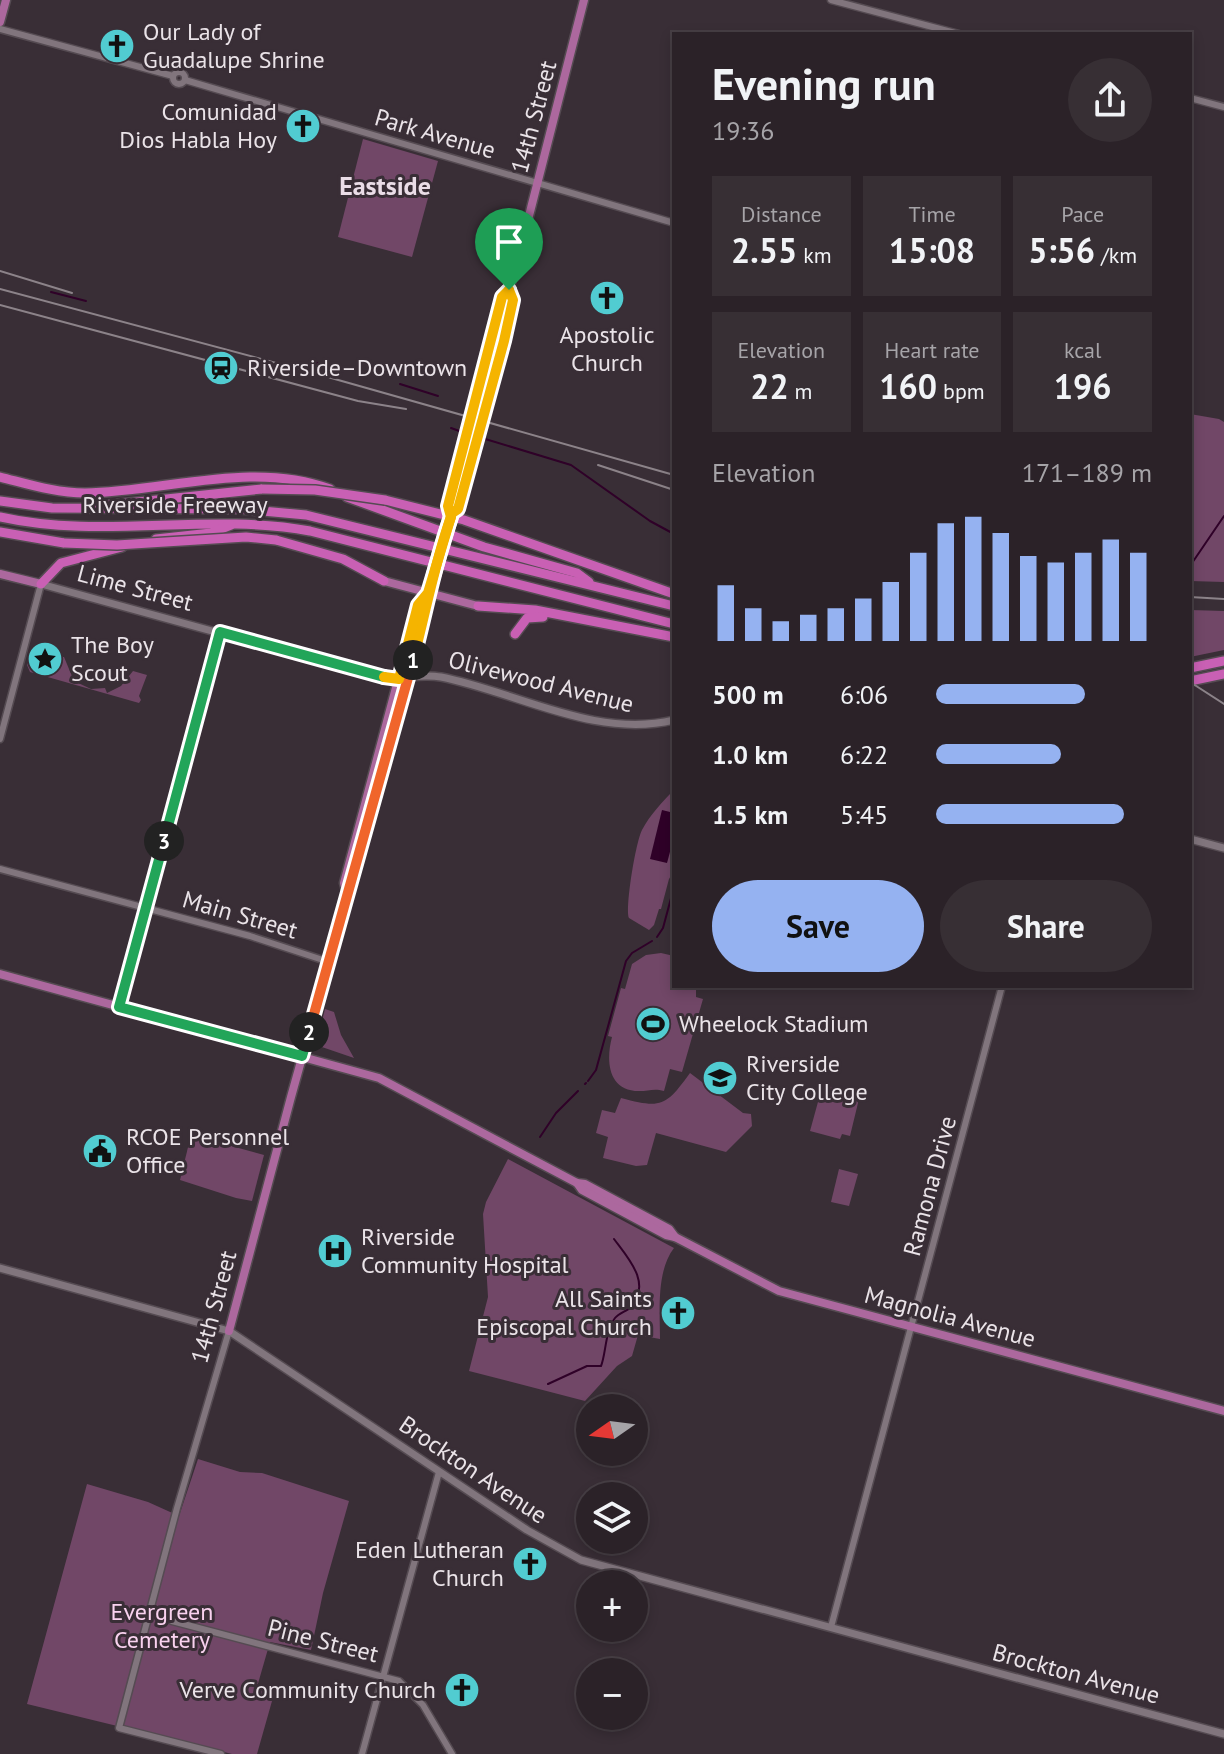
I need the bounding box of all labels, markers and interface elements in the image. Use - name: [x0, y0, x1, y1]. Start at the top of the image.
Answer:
- place label: Our Lady of Guadalupe Shrine: [143, 16, 325, 75]
- church icon: Our Lady of Guadalupe Shrine: [98, 27, 136, 65]
- text: Evening run: [712, 55, 936, 112]
- street label: 14th Street: [504, 57, 563, 176]
- button: share: [1068, 58, 1152, 142]
- place label: Comunidad Dios Habla Hoy: [119, 96, 277, 155]
- street label: Park Avenue: [371, 102, 499, 166]
- church icon: Comunidad Dios Habla Hoy: [284, 107, 322, 145]
- text: 19:36: [712, 114, 774, 147]
- district label: Eastside: [339, 169, 431, 202]
- text: Distance: [741, 200, 822, 228]
- text: Time: [908, 200, 956, 228]
- text: Pace: [1061, 200, 1104, 228]
- pin: [475, 208, 543, 290]
- icon: arrive: [487, 220, 531, 264]
- text: 2.55: [731, 228, 797, 272]
- text: 15:08: [889, 228, 975, 272]
- text: 5:56: [1028, 228, 1095, 272]
- text: km: [797, 241, 832, 269]
- text: /km: [1095, 241, 1137, 269]
- church icon: Apostolic Church: [588, 279, 626, 317]
- place label: Apostolic Church: [560, 319, 655, 378]
- text: Elevation: [738, 336, 825, 364]
- text: Heart rate: [884, 336, 980, 364]
- text: kcal: [1064, 336, 1101, 364]
- station icon: Riverside–Downtown: [202, 349, 240, 387]
- place label: Riverside–Downtown: [247, 352, 467, 383]
- text: 22: [750, 364, 789, 408]
- text: 160: [879, 364, 937, 408]
- text: 196: [1054, 364, 1112, 408]
- text: m: [789, 377, 812, 405]
- text: bpm: [937, 377, 985, 405]
- text: Elevation: [712, 456, 816, 489]
- text: 171–189 m: [1022, 456, 1152, 489]
- street label: Riverside Freeway: [82, 489, 268, 520]
- street label: Lime Street: [74, 557, 196, 618]
- place label: The Boy Scout: [71, 629, 154, 688]
- place icon: The Boy Scout: [26, 640, 64, 678]
- pin: 1: [393, 640, 433, 680]
- street label: Olivewood Avenue: [445, 644, 637, 720]
- text: 1: [407, 646, 419, 674]
- text: 500 m: [712, 678, 784, 711]
- text: 6:06: [840, 678, 888, 711]
- text: 1.0 km: [712, 738, 788, 771]
- text: 6:22: [840, 738, 888, 771]
- text: 1.5 km: [712, 798, 788, 831]
- text: 5:45: [840, 798, 888, 831]
- pin: 3: [144, 821, 184, 861]
- text: 3: [158, 827, 170, 855]
- button: Save: [712, 880, 924, 972]
- button: Share: [940, 880, 1152, 972]
- street label: Main Street: [179, 883, 301, 946]
- sports icon: Wheelock Stadium: [634, 1005, 672, 1043]
- place label: Wheelock Stadium: [679, 1008, 869, 1039]
- pin: 2: [289, 1012, 329, 1052]
- text: 2: [303, 1018, 315, 1046]
- place label: Riverside City College: [746, 1048, 868, 1107]
- school or university icon: Riverside City College: [701, 1059, 739, 1097]
- street label: Ramona Drive: [896, 1113, 963, 1259]
- place label: RCOE Personnel Office: [126, 1121, 289, 1180]
- public building icon: RCOE Personnel Office: [81, 1132, 119, 1170]
- place label: Riverside Community Hospital: [361, 1221, 569, 1280]
- hospital icon: Riverside Community Hospital: [316, 1232, 354, 1270]
- street label: 14th Street: [184, 1247, 243, 1366]
- street label: Magnolia Avenue: [861, 1279, 1039, 1354]
- place label: All Saints Episcopal Church: [476, 1283, 652, 1342]
- church icon: All Saints Episcopal Church: [659, 1294, 697, 1332]
- north arrow: [576, 1394, 648, 1466]
- map controls: [576, 1394, 648, 1730]
- street label: Brockton Avenue: [393, 1409, 553, 1530]
- button: layers: [576, 1482, 648, 1554]
- place label: Eden Lutheran Church: [355, 1534, 504, 1593]
- church icon: Eden Lutheran Church: [511, 1545, 549, 1583]
- button: +: [576, 1570, 648, 1642]
- park label: Evergreen Cemetery: [111, 1596, 213, 1655]
- street label: Pine Street: [265, 1612, 382, 1669]
- street label: Brockton Avenue: [989, 1636, 1163, 1711]
- button: −: [576, 1658, 648, 1730]
- church icon: Verve Community Church: [443, 1671, 481, 1709]
- place label: Verve Community Church: [179, 1674, 436, 1705]

